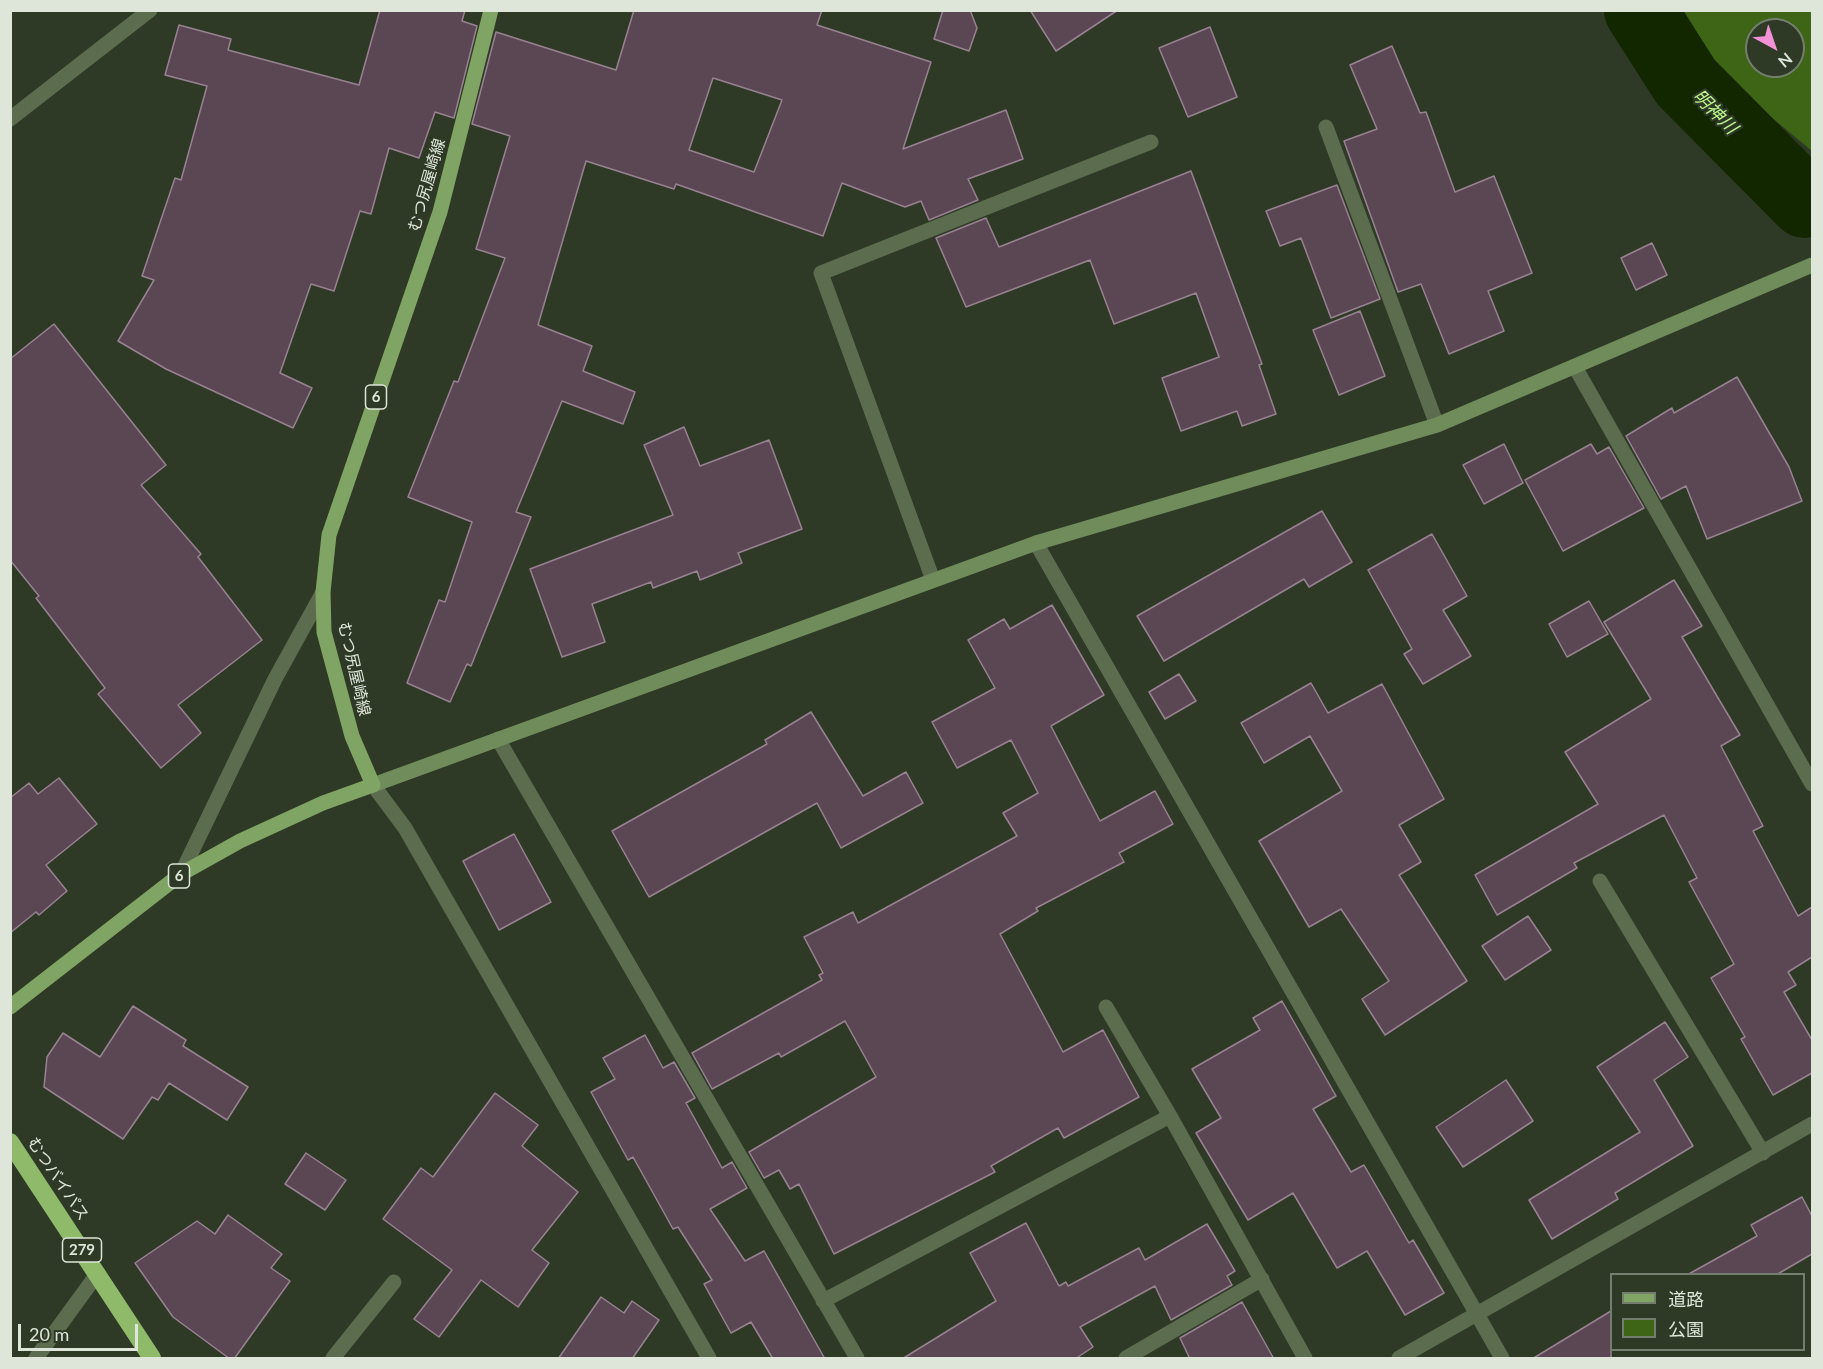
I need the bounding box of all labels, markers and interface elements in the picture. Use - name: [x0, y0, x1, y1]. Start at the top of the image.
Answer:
- north arrow: [1745, 18, 1805, 78]
- text: N: [1775, 49, 1796, 72]
- water label: 明神川: [1688, 85, 1742, 139]
- street label: むつ尻屋崎線: [405, 136, 449, 234]
- road number: 6: [366, 385, 386, 409]
- street label: むつ尻屋崎線: [334, 620, 374, 718]
- road number: 6: [168, 864, 190, 888]
- street label: むつバイパス: [23, 1134, 93, 1224]
- road number: 279: [62, 1238, 101, 1262]
- legend: [1610, 1273, 1805, 1351]
- text: 道路: [1668, 1288, 1704, 1310]
- scale bar: [21, 1312, 141, 1350]
- text: 公園: [1668, 1318, 1704, 1340]
- text: 20 m: [29, 1323, 69, 1345]

